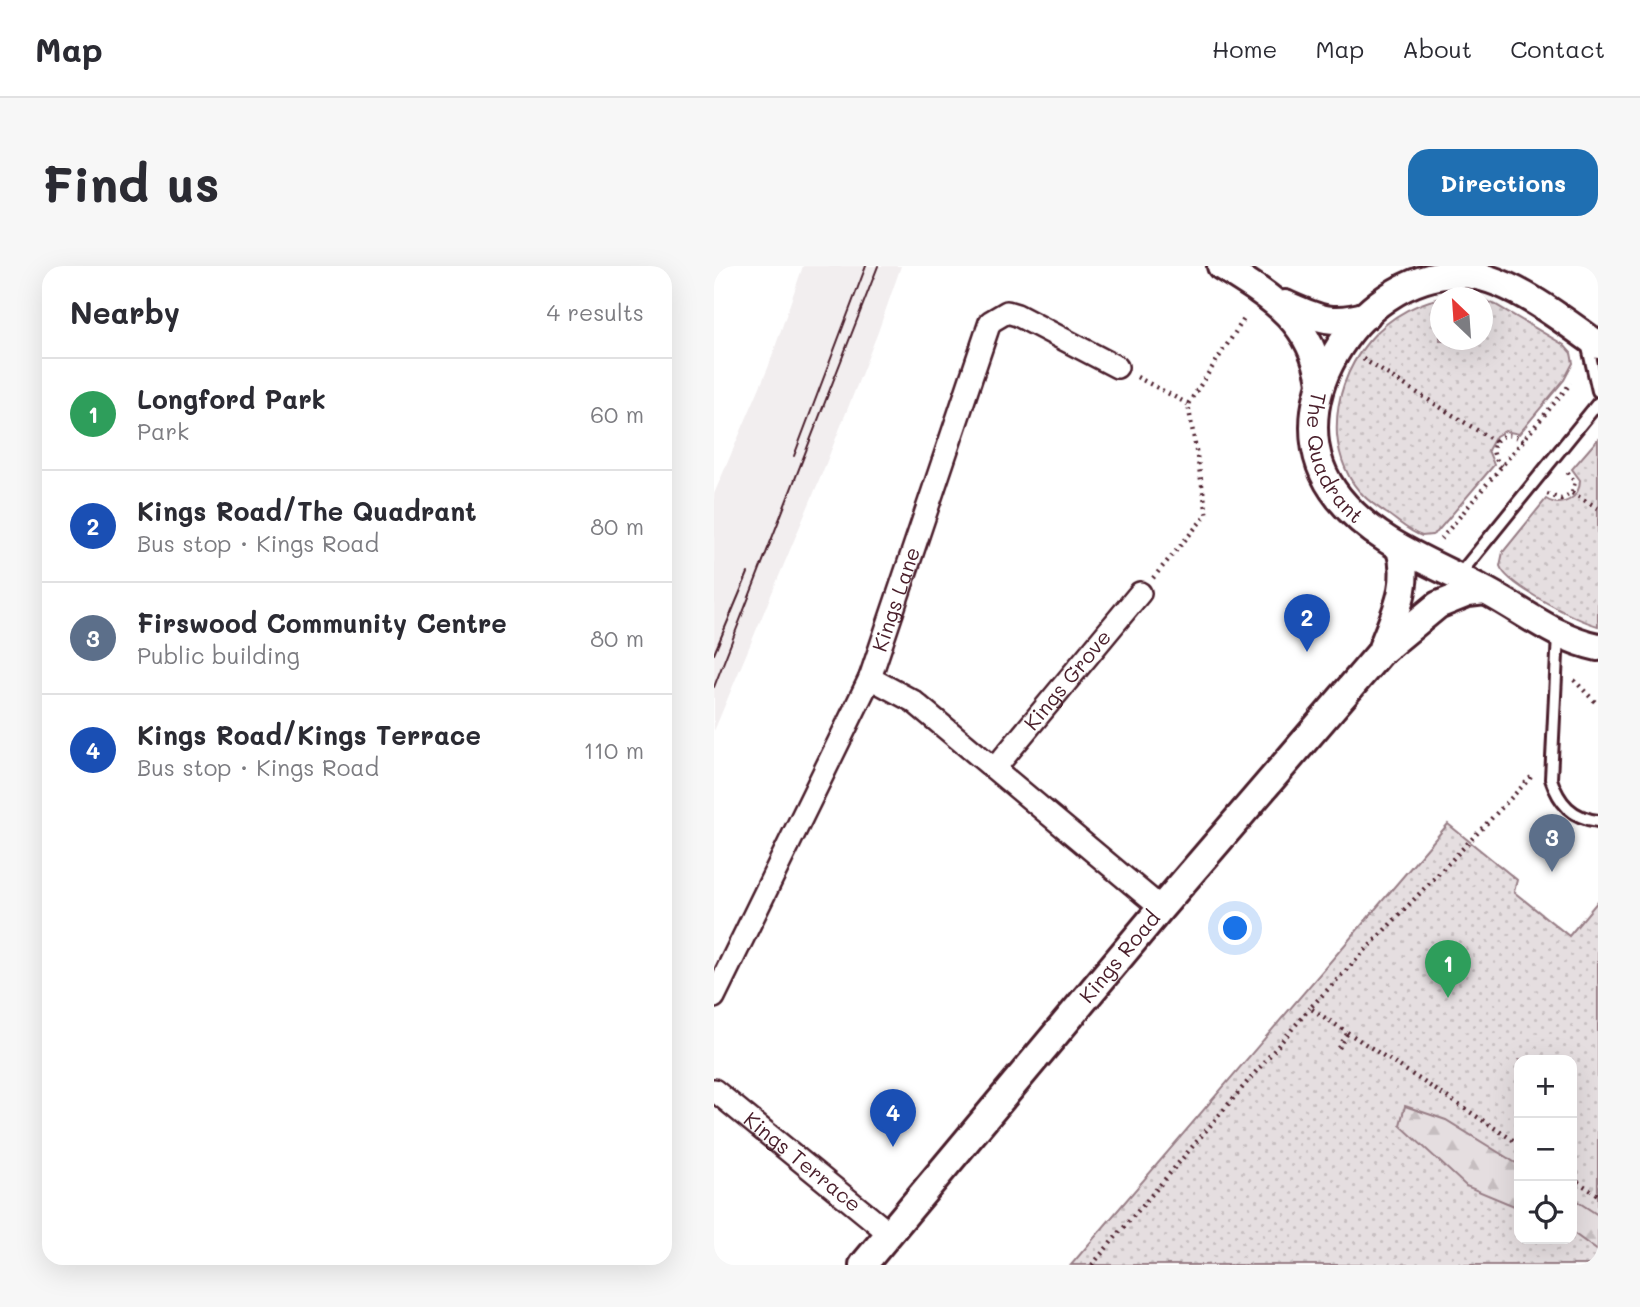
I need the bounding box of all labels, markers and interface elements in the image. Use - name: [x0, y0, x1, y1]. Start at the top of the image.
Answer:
- text: Map: [35, 27, 103, 70]
- text: Home: [1212, 33, 1277, 64]
- text: Map: [1315, 33, 1364, 64]
- text: About: [1402, 33, 1472, 64]
- text: Contact: [1510, 33, 1605, 64]
- button: Directions: [1408, 149, 1598, 216]
- text: Find us: [42, 151, 220, 214]
- north arrow: [1430, 287, 1493, 350]
- text: Nearby: [70, 292, 180, 332]
- text: 4 results: [547, 297, 644, 327]
- text: Longford Park: [137, 382, 326, 416]
- street label: The Quadrant: [1302, 389, 1370, 528]
- text: 1: [88, 399, 98, 429]
- text: 60 m: [590, 399, 644, 429]
- text: Park: [137, 416, 189, 446]
- text: Kings Road/The Quadrant: [137, 494, 477, 528]
- text: 2: [87, 511, 99, 541]
- text: 80 m: [590, 511, 644, 541]
- text: Bus stop · Kings Road: [137, 528, 379, 558]
- street label: Kings Lane: [865, 543, 925, 655]
- pin: 2: [1284, 594, 1330, 652]
- text: Firswood Community Centre: [137, 606, 507, 640]
- text: 3: [86, 623, 100, 653]
- text: 80 m: [590, 623, 644, 653]
- street label: Kings Grove: [1017, 623, 1116, 735]
- text: Public building: [137, 640, 300, 670]
- text: Kings Road/Kings Terrace: [137, 718, 481, 752]
- text: 4: [86, 735, 100, 765]
- text: 110 m: [584, 735, 644, 765]
- text: Bus stop · Kings Road: [137, 752, 379, 782]
- pin: 3: [1529, 814, 1575, 872]
- street label: Kings Road: [1072, 904, 1165, 1008]
- your location: [1218, 911, 1252, 945]
- pin: 1: [1425, 940, 1471, 998]
- map controls: [1514, 1055, 1577, 1244]
- button: +: [1514, 1055, 1577, 1118]
- pin: 4: [870, 1089, 916, 1147]
- street label: Kings Terrace: [739, 1105, 868, 1217]
- button: −: [1514, 1118, 1577, 1181]
- button: locate: [1514, 1181, 1577, 1244]

